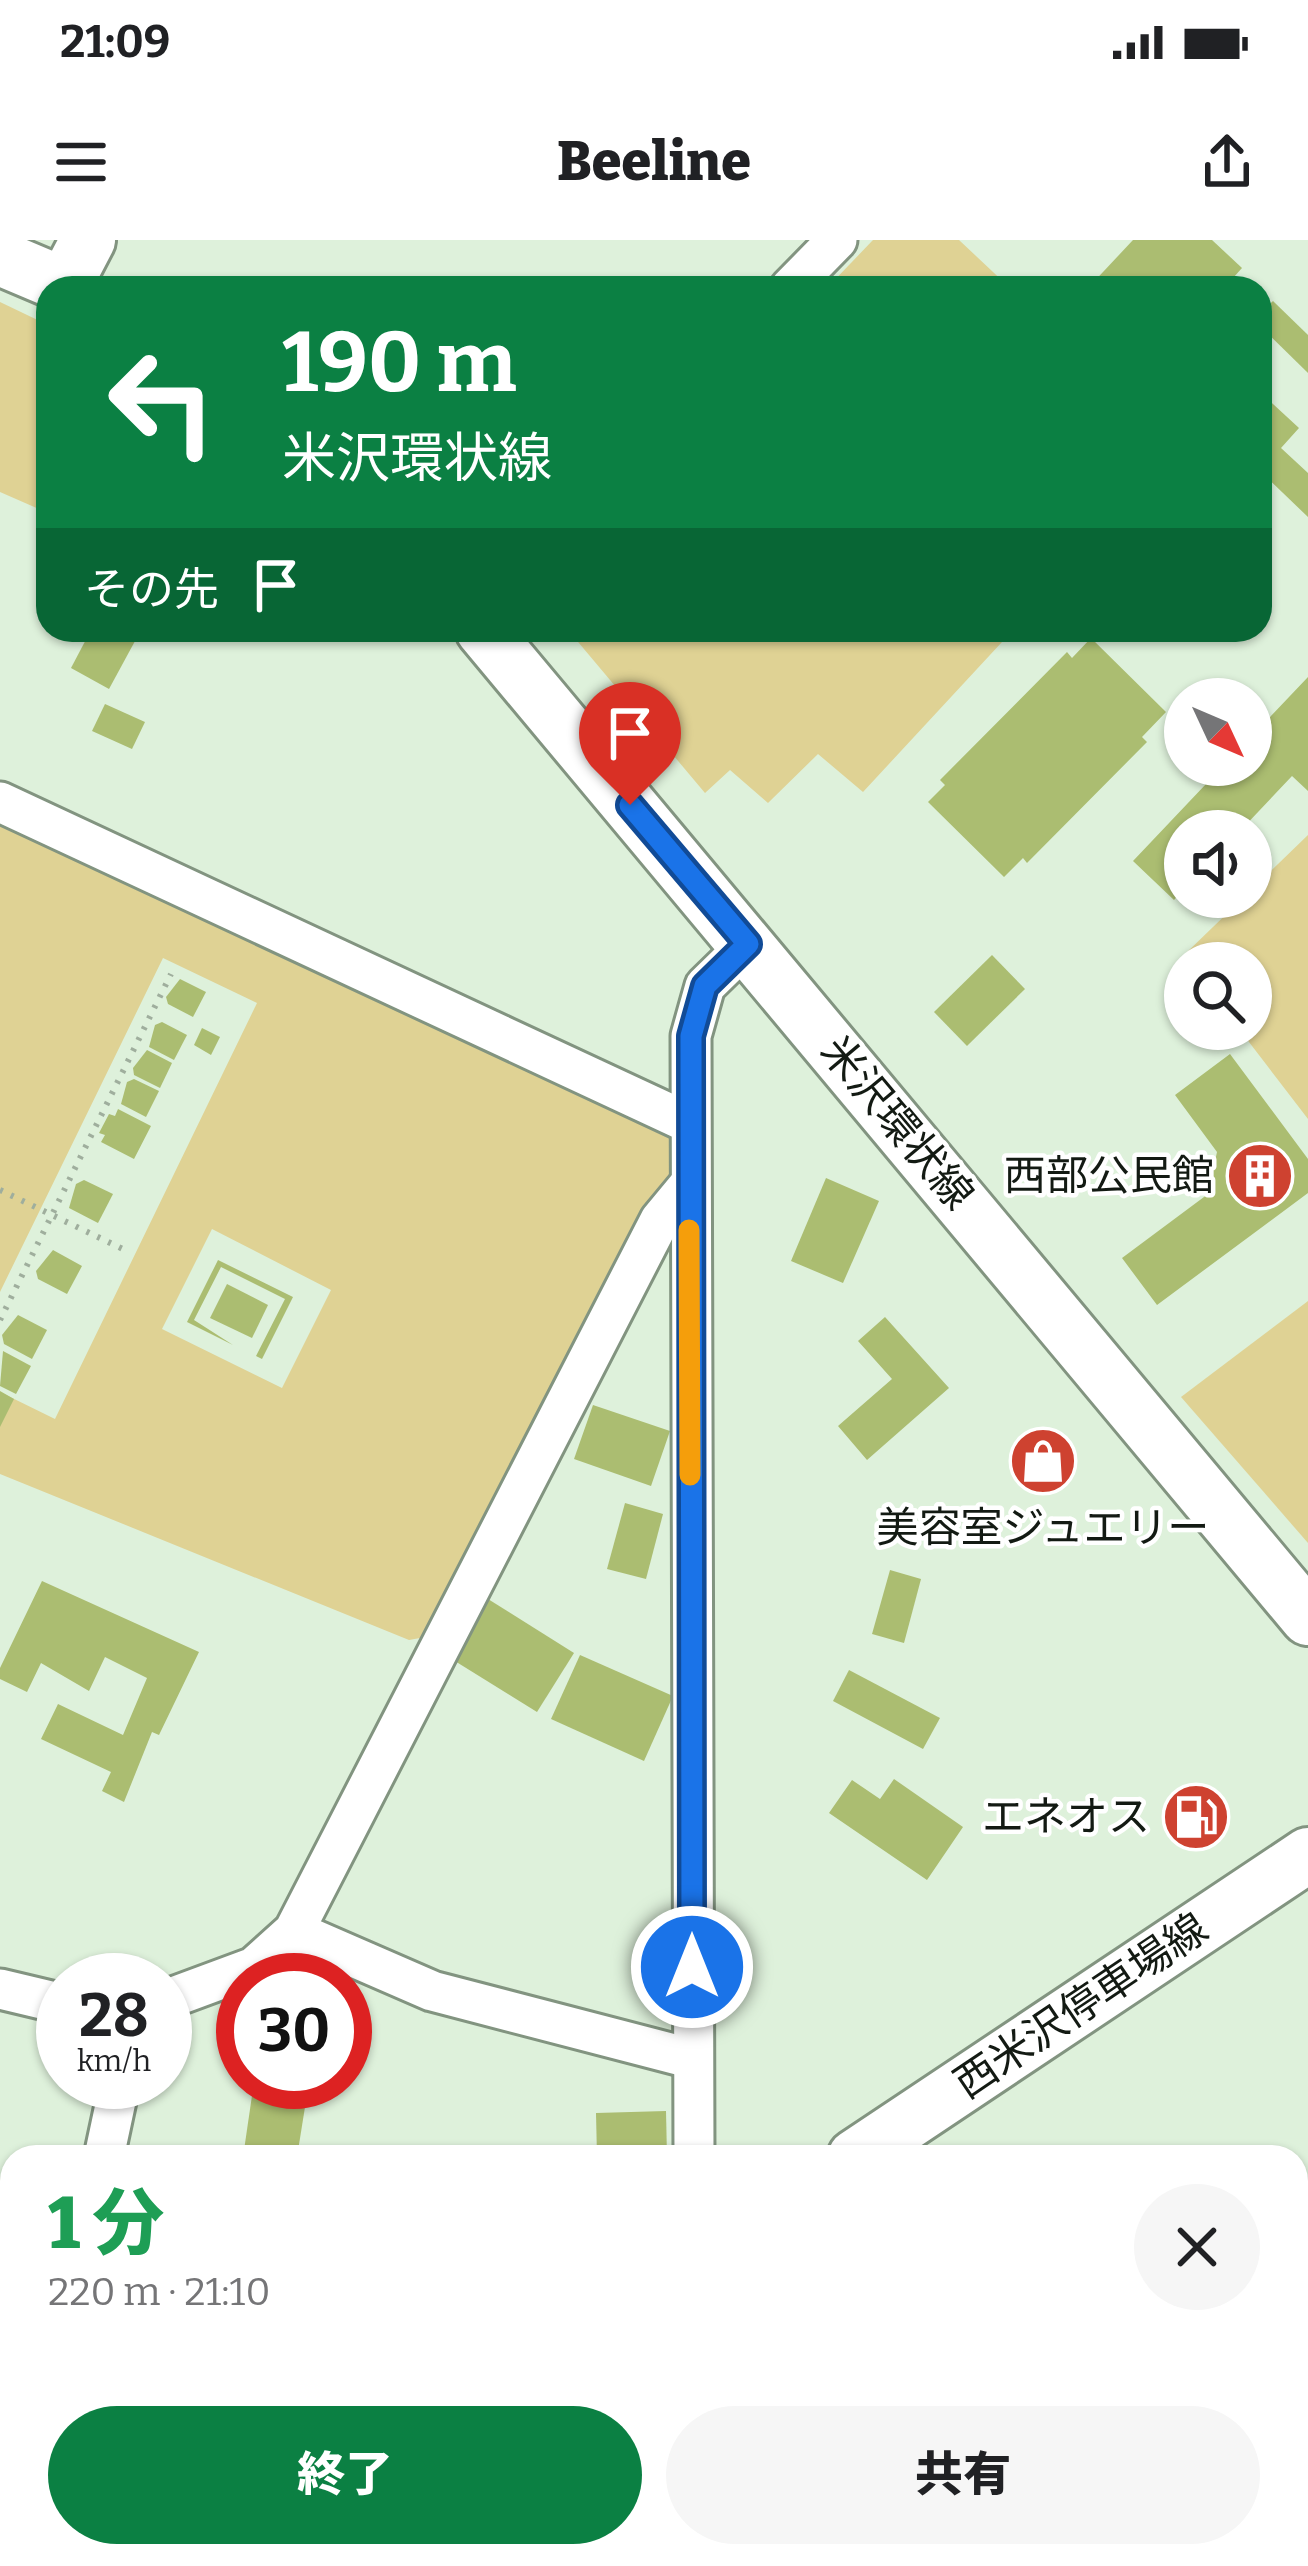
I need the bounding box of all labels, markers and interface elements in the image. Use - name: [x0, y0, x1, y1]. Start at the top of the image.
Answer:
- text: 21:09: [60, 15, 170, 69]
- icon: menu: [48, 129, 114, 195]
- icon: share: [1194, 129, 1260, 195]
- text: Beeline: [557, 130, 751, 194]
- text: 190 m: [282, 312, 517, 413]
- icon: left: [84, 324, 240, 480]
- text: 米沢環状線: [282, 427, 552, 491]
- icon: arrive: [243, 552, 309, 618]
- text: その先: [84, 563, 219, 617]
- north arrow: [1164, 678, 1272, 786]
- map controls: [1164, 678, 1272, 1050]
- pin: [579, 682, 681, 805]
- icon: arrive: [597, 700, 663, 766]
- button: sound: [1164, 810, 1272, 918]
- button: search: [1164, 942, 1272, 1050]
- street label: 米沢環状線: [810, 1026, 984, 1220]
- building icon: 西部公民館: [1225, 1141, 1295, 1211]
- place label: 西部公民館: [1004, 1151, 1214, 1201]
- shop icon: 美容室ジュエリー: [1008, 1426, 1078, 1496]
- place label: 美容室ジュエリー: [876, 1503, 1210, 1553]
- fuel station icon: エネオス: [1161, 1782, 1231, 1852]
- place label: エネオス: [982, 1792, 1150, 1842]
- street label: 西米沢停車場線: [945, 1903, 1217, 2109]
- position arrow: [629, 1904, 755, 2030]
- speed limit sign: 30: [216, 1953, 372, 2109]
- text: 28: [79, 1980, 149, 2052]
- text: km/h: [77, 2043, 151, 2079]
- text: 1 分: [48, 2181, 164, 2267]
- button: close: [1134, 2184, 1260, 2310]
- text: 220 m · 21:10: [48, 2269, 270, 2315]
- button: 終了: [48, 2406, 642, 2544]
- button: 共有: [666, 2406, 1260, 2544]

